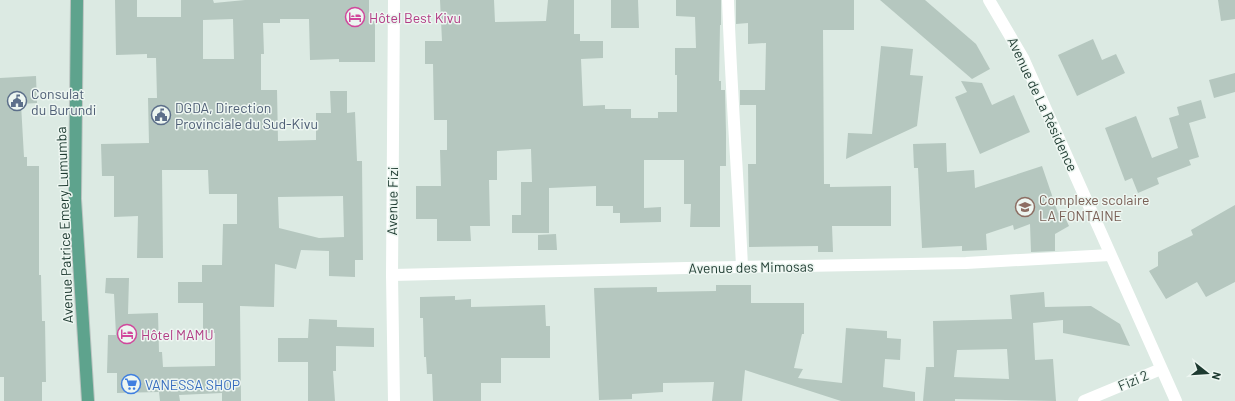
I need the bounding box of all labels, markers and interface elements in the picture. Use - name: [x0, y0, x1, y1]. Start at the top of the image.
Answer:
- hotel icon: Hôtel Best Kivu: [344, 6, 366, 28]
- place label: Hôtel Best Kivu: [369, 9, 461, 26]
- street label: Avenue de La Résidence: [1004, 34, 1082, 174]
- place label: Consulat du Burundi: [31, 85, 96, 118]
- public building icon: Consulat du Burundi: [6, 90, 28, 112]
- place label: DGDA, Direction Provinciale du Sud-Kivu: [175, 99, 318, 132]
- public building icon: DGDA, Direction Provinciale du Sud-Kivu: [150, 104, 172, 126]
- street label: Avenue Patrice Emery Lumumba: [52, 126, 76, 324]
- street label: Avenue Fizi: [383, 167, 401, 235]
- place label: Complexe scolaire LA FONTAINE: [1039, 191, 1150, 224]
- school or university icon: Complexe scolaire LA FONTAINE: [1014, 196, 1036, 218]
- street label: Avenue des Mimosas: [688, 257, 814, 277]
- hotel icon: Hôtel MAMU: [116, 323, 138, 345]
- place label: Hôtel MAMU: [141, 326, 214, 343]
- north arrow: [1187, 353, 1227, 393]
- street label: Fizi 2: [1115, 366, 1151, 394]
- text: N: [1210, 371, 1224, 381]
- supermarket icon: VANESSA SHOP: [120, 373, 142, 395]
- place label: VANESSA SHOP: [145, 376, 240, 393]

